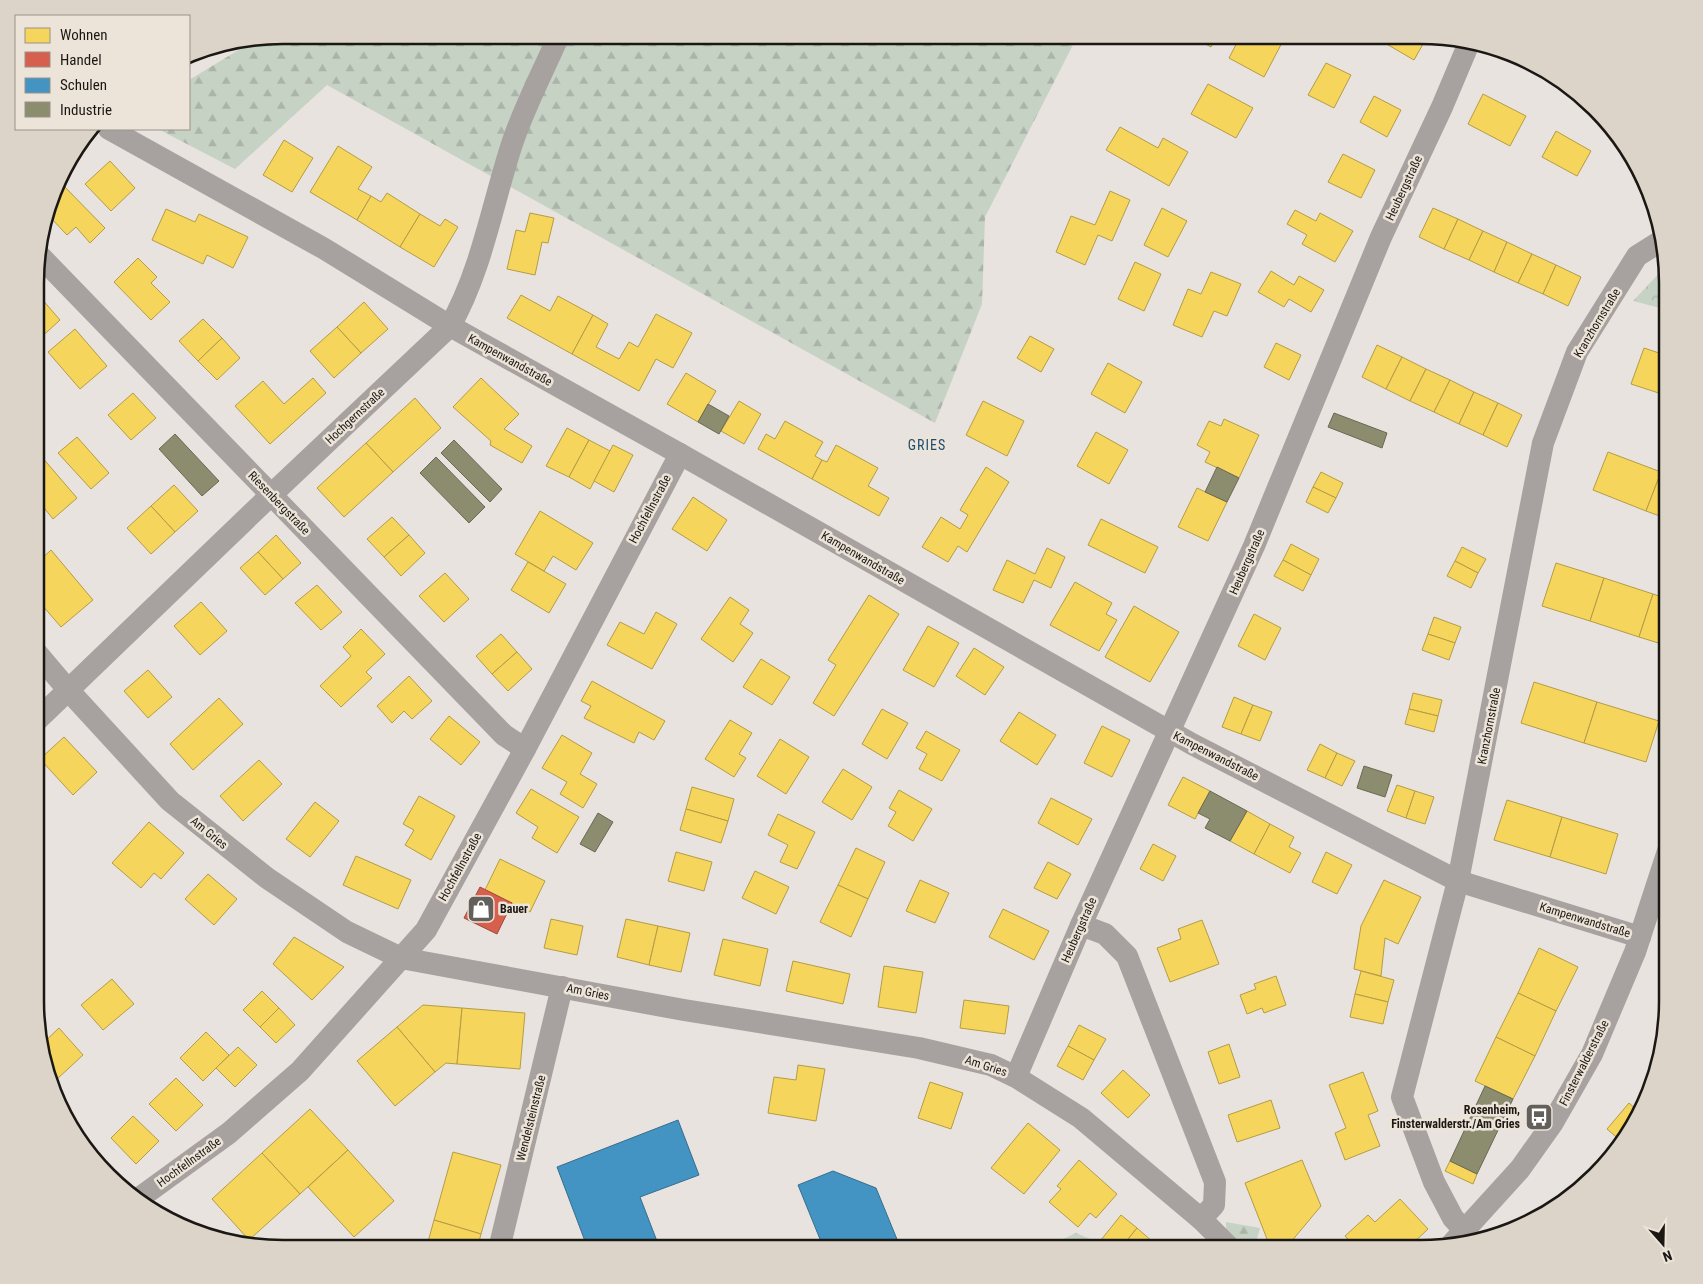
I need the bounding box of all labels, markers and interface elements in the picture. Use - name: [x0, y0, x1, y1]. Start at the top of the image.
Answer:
- legend: [15, 15, 190, 130]
- text: Wohnen: [60, 26, 108, 44]
- text: Handel: [60, 51, 102, 69]
- text: Schulen: [60, 76, 107, 94]
- text: Industrie: [60, 101, 112, 119]
- street label: Heubergstraße: [1383, 153, 1425, 223]
- street label: Kranzhornstraße: [1571, 286, 1623, 360]
- street label: Kampenwandstraße: [465, 331, 555, 389]
- street label: Hochgernstraße: [322, 385, 388, 447]
- district label: GRIES: [908, 437, 946, 453]
- street label: Riesenbergstraße: [245, 468, 313, 538]
- street label: Hochfellnstraße: [626, 472, 674, 546]
- street label: Heubergstraße: [1226, 527, 1268, 597]
- street label: Kampenwandstraße: [819, 528, 908, 588]
- street label: Kranzhornstraße: [1475, 686, 1503, 766]
- street label: Kampenwandstraße: [1171, 728, 1261, 784]
- street label: Am Gries: [188, 814, 230, 852]
- street label: Hochfellnstraße: [436, 830, 485, 903]
- shop icon: Bauer: [466, 894, 496, 924]
- street label: Heubergstraße: [1058, 895, 1100, 965]
- street label: Kampenwandstraße: [1538, 900, 1632, 941]
- place label: Bauer: [500, 902, 528, 916]
- street label: Am Gries: [565, 981, 611, 1003]
- street label: Finsterwalderstraße: [1556, 1017, 1612, 1108]
- street label: Am Gries: [963, 1053, 1009, 1079]
- street label: Wendelsteinstraße: [514, 1073, 549, 1162]
- bus stop icon: Rosenheim, Finsterwalderstr./Am Gries: [1524, 1102, 1554, 1132]
- place label: Rosenheim, Finsterwalderstr./Am Gries: [1391, 1103, 1521, 1131]
- street label: Hochfellnstraße: [154, 1134, 224, 1190]
- north arrow: [1638, 1219, 1688, 1269]
- text: N: [1661, 1247, 1674, 1265]

